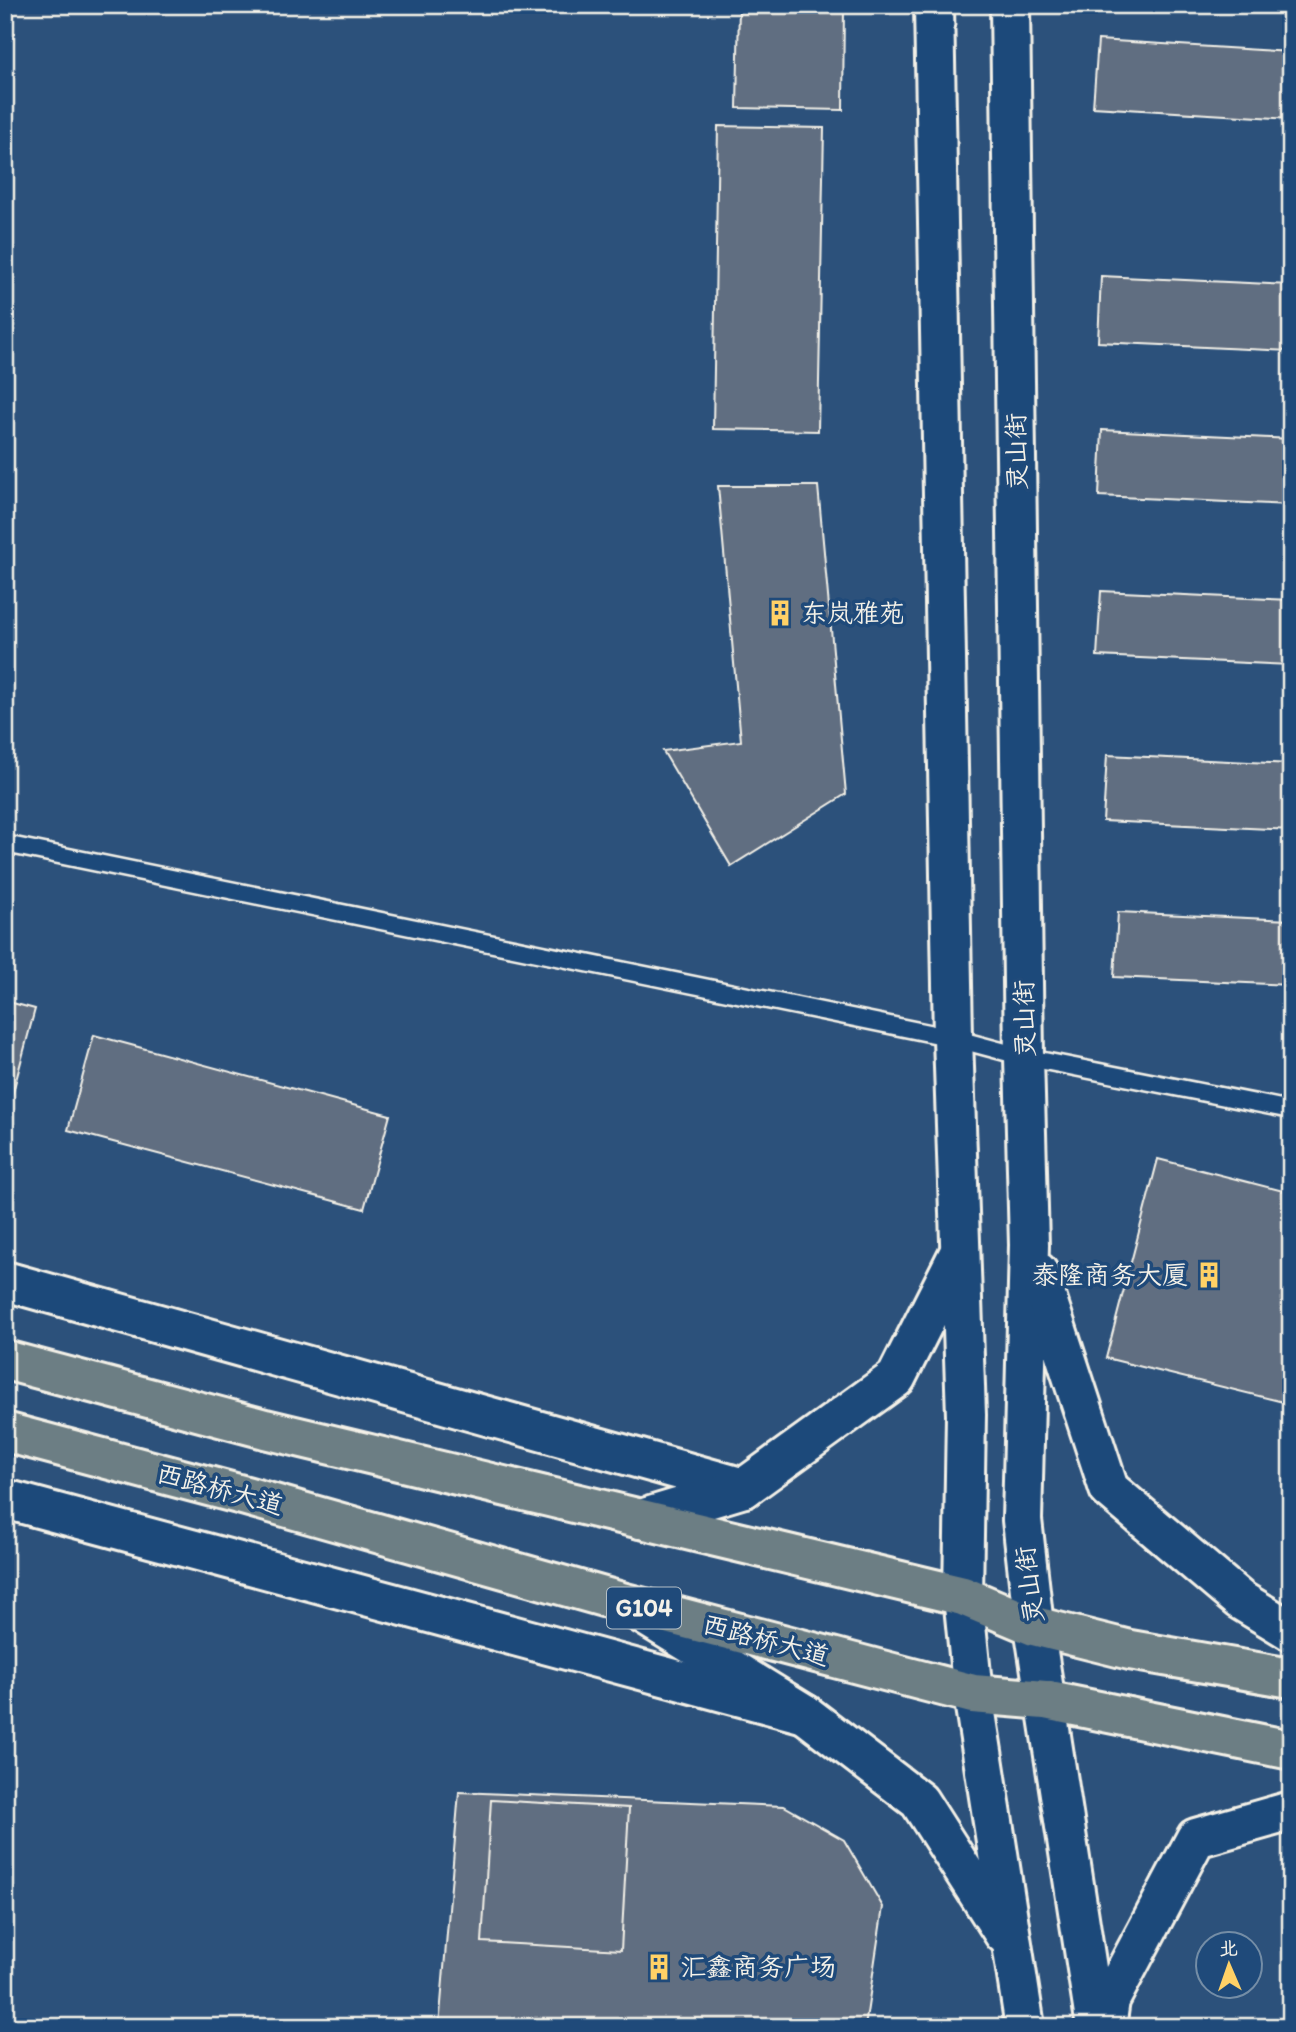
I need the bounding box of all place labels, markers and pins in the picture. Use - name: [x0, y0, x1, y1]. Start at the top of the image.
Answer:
- place label: 东岚雅苑: [801, 597, 905, 629]
- building icon: 东岚雅苑: [765, 598, 795, 628]
- place label: 泰隆商务大厦: [1032, 1259, 1188, 1291]
- building icon: 泰隆商务大厦: [1194, 1260, 1224, 1290]
- place label: 汇鑫商务广场: [680, 1951, 836, 1983]
- building icon: 汇鑫商务广场: [644, 1952, 674, 1982]

